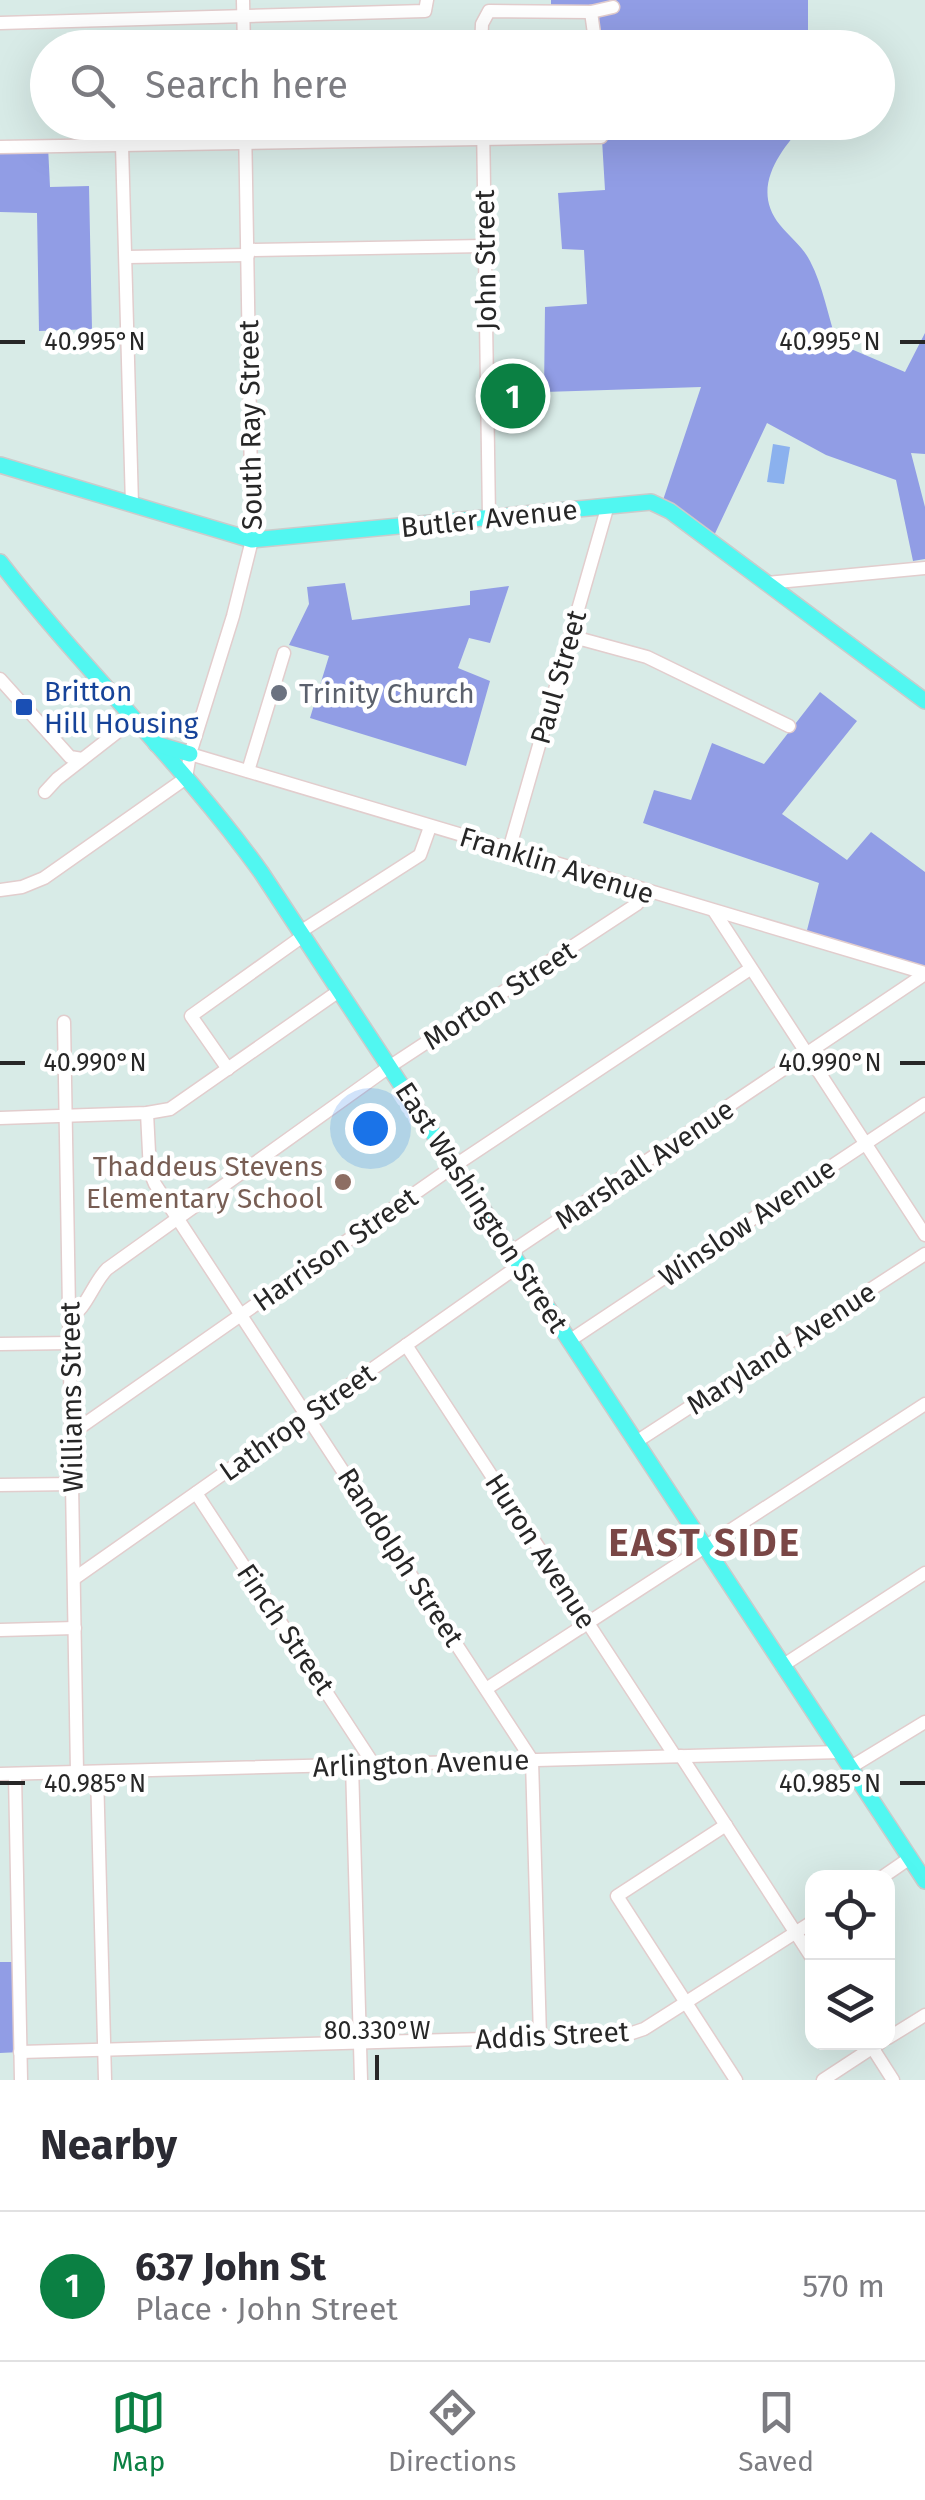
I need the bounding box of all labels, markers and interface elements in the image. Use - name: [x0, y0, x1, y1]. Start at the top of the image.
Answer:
- search box: [30, 30, 895, 140]
- icon: search: [65, 58, 120, 113]
- text: Search here: [145, 62, 348, 108]
- street label: John Street: [468, 188, 503, 331]
- street label: South Ray Street: [232, 319, 269, 531]
- text: 40.995°N: [44, 327, 146, 357]
- text: 40.995°N: [779, 327, 881, 357]
- pin: 1: [480, 358, 546, 434]
- street label: Butler Avenue: [399, 493, 579, 544]
- street label: Paul Street: [524, 605, 594, 748]
- place label: Britton Hill Housing: [44, 675, 199, 740]
- place label: Trinity Church: [299, 677, 475, 710]
- marker: Trinity Church: [268, 682, 290, 704]
- marker: Britton Hill Housing: [13, 696, 35, 718]
- street label: Franklin Avenue: [456, 820, 658, 911]
- street label: Morton Street: [417, 934, 582, 1057]
- text: 40.990°N: [44, 1048, 146, 1078]
- text: 40.990°N: [779, 1048, 881, 1078]
- street label: East Washington Street: [388, 1076, 575, 1339]
- street label: Marshall Avenue: [549, 1092, 740, 1236]
- your location: [345, 1103, 396, 1154]
- place label: Thaddeus Stevens Elementary School: [86, 1150, 323, 1215]
- street label: Winslow Avenue: [653, 1151, 842, 1294]
- marker: Thaddeus Stevens Elementary School: [332, 1171, 354, 1193]
- street label: Harrison Street: [247, 1180, 425, 1318]
- street label: Maryland Avenue: [681, 1275, 882, 1422]
- street label: Williams Street: [53, 1300, 90, 1493]
- street label: Lathrop Street: [213, 1356, 382, 1488]
- street label: Randolph Street: [331, 1462, 471, 1653]
- street label: Huron Avenue: [478, 1467, 603, 1635]
- district label: EAST SIDE: [609, 1520, 801, 1566]
- street label: Finch Street: [230, 1558, 342, 1702]
- street label: Arlington Avenue: [312, 1743, 530, 1784]
- text: 40.985°N: [44, 1769, 146, 1799]
- text: 40.985°N: [779, 1769, 881, 1799]
- map controls: [805, 1870, 895, 2050]
- button: locate: [805, 1870, 895, 1960]
- button: layers: [805, 1960, 895, 2050]
- street label: Addis Street: [474, 2015, 631, 2056]
- text: 80.330°W: [324, 2016, 431, 2046]
- text: Nearby: [40, 2120, 177, 2170]
- text: 637 John St: [135, 2244, 326, 2290]
- text: 1: [65, 2267, 80, 2305]
- text: 570 m: [802, 2267, 885, 2305]
- text: Place · John Street: [135, 2290, 398, 2328]
- tab: Map: [111, 2385, 166, 2478]
- tab: Directions: [388, 2385, 516, 2478]
- tab: Saved: [738, 2385, 814, 2478]

